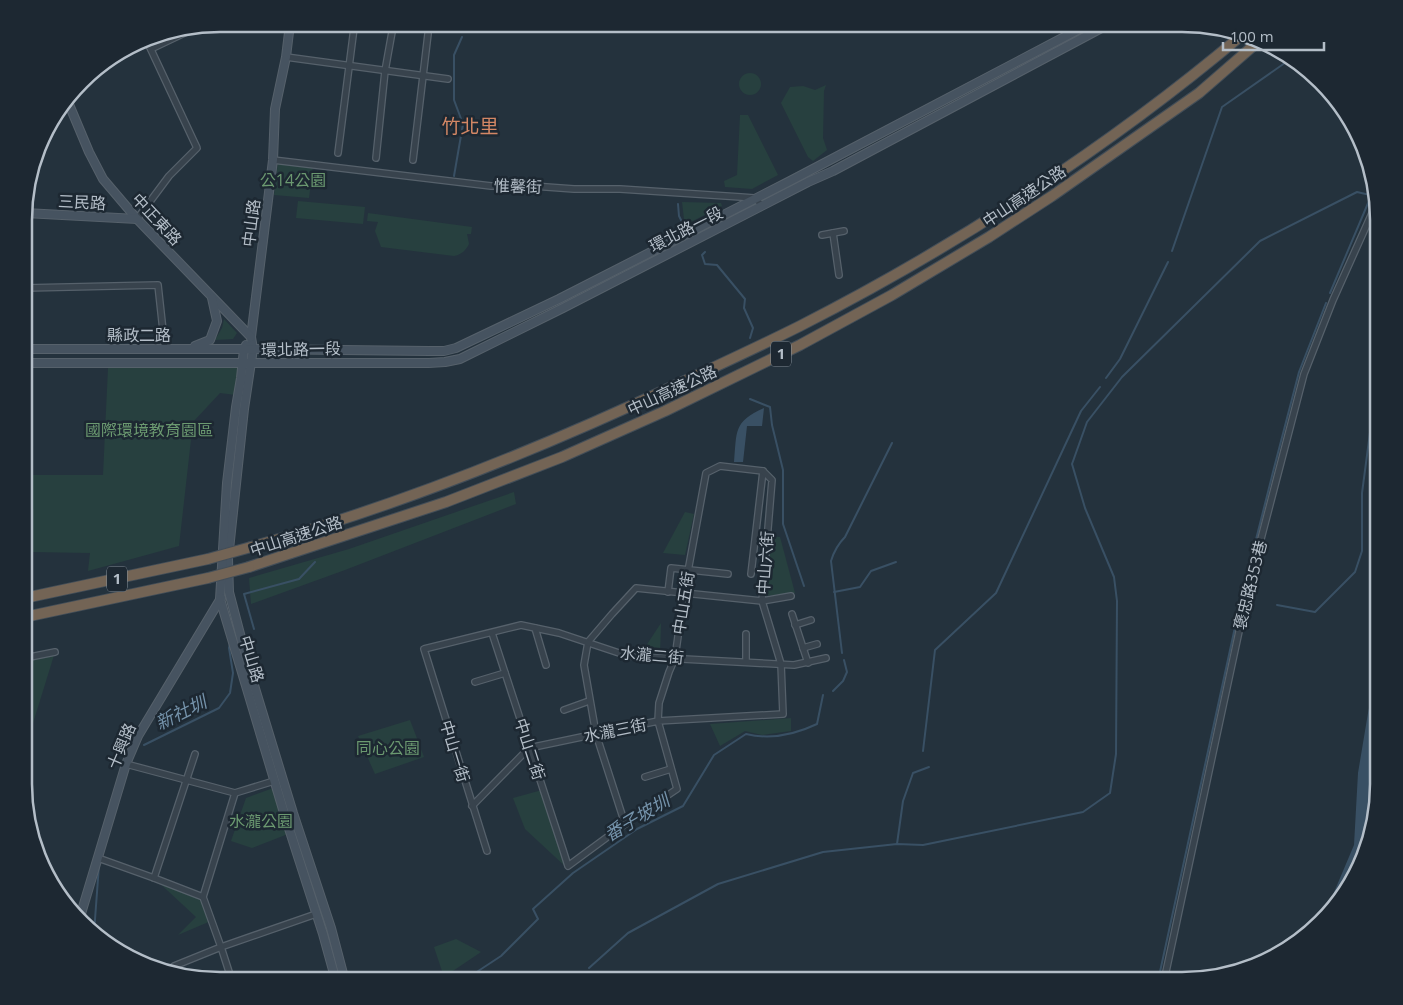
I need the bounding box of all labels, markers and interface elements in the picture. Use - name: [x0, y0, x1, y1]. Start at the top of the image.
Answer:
- scale bar: [1223, 20, 1324, 52]
- text: 100 m: [1230, 26, 1274, 46]
- district label: 竹北里: [441, 113, 499, 139]
- street label: 中山高速公路: [978, 160, 1070, 232]
- park label: 公14公園: [260, 169, 326, 191]
- street label: 惟馨街: [494, 174, 542, 198]
- street label: 中正東路: [127, 188, 187, 250]
- street label: 三民路: [57, 190, 107, 214]
- street label: 中山路: [237, 198, 265, 248]
- street label: 環北路一段: [645, 201, 727, 257]
- street label: 縣政二路: [107, 324, 171, 346]
- street label: 環北路一段: [261, 337, 341, 361]
- road number: 1: [771, 342, 791, 366]
- street label: 中山高速公路: [624, 360, 720, 420]
- park label: 國際環境教育園區: [85, 419, 213, 441]
- street label: 中山高速公路: [247, 511, 345, 561]
- street label: 中山六街: [752, 530, 778, 596]
- street label: 褒忠路353巷: [1228, 538, 1272, 632]
- road number: 1: [107, 566, 127, 592]
- street label: 中山五街: [667, 570, 699, 636]
- street label: 中山路: [234, 633, 270, 685]
- street label: 水瀧二街: [619, 641, 685, 669]
- water label: 新社圳: [151, 688, 213, 735]
- street label: 水瀧三街: [581, 713, 649, 747]
- street label: 中山二街: [510, 715, 550, 783]
- street label: 中山一街: [435, 717, 475, 785]
- street label: 十興路: [101, 720, 141, 772]
- park label: 同心公園: [356, 737, 420, 759]
- water label: 番子坡圳: [599, 787, 676, 846]
- park label: 水瀧公園: [229, 810, 293, 832]

